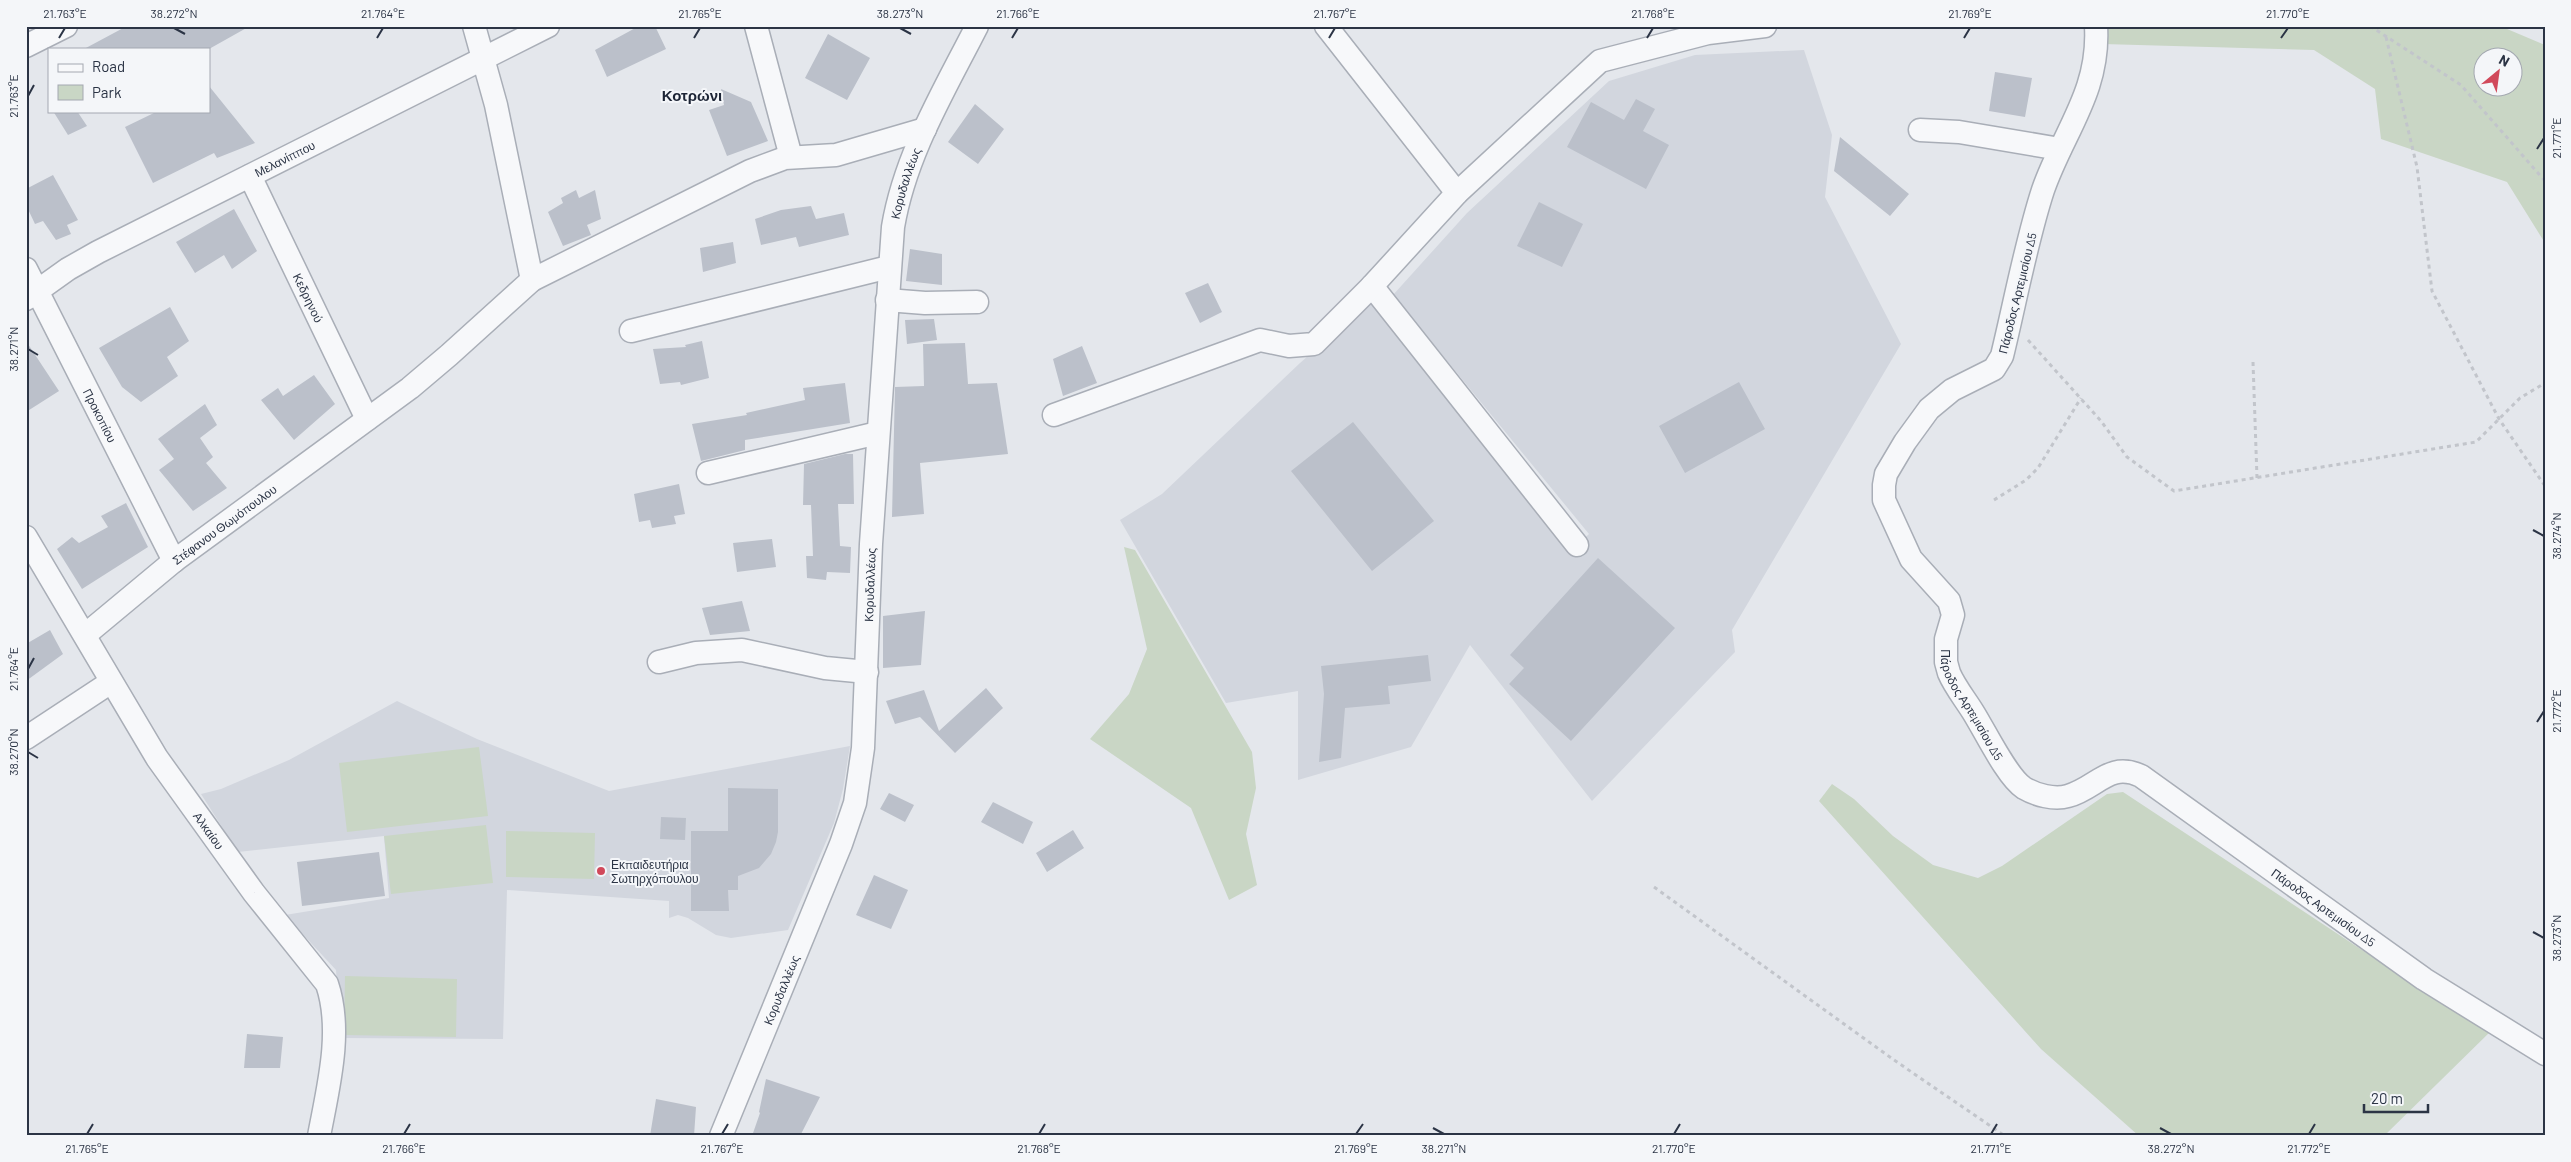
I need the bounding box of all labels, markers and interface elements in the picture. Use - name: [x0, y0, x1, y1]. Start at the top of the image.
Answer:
- text: 21.763°E: [43, 6, 87, 20]
- text: 38.272°N: [151, 6, 198, 20]
- text: 21.764°E: [361, 6, 405, 20]
- text: 21.765°E: [678, 6, 722, 20]
- text: 38.273°N: [877, 6, 923, 20]
- text: 21.766°E: [996, 6, 1040, 20]
- text: 21.767°E: [1313, 6, 1357, 20]
- text: 21.768°E: [1631, 6, 1675, 20]
- text: 21.769°E: [1948, 6, 1992, 20]
- text: 21.770°E: [2266, 6, 2310, 20]
- legend: [48, 48, 210, 112]
- north arrow: [2474, 48, 2524, 98]
- text: N: [2496, 51, 2513, 70]
- text: Road: [92, 57, 125, 75]
- text: 21.763°E: [6, 74, 20, 118]
- text: Park: [92, 83, 122, 101]
- district label: Κοτρώνι: [662, 86, 722, 104]
- text: 21.771°E: [2549, 117, 2563, 159]
- street label: Μελανίππου: [252, 137, 317, 179]
- street label: Κορυδαλλέως: [888, 145, 924, 220]
- street label: Πάροδος Αρτεμισίου Δ5: [1995, 231, 2040, 355]
- street label: Κεδρηνού: [291, 271, 326, 324]
- text: 38.271°N: [6, 327, 20, 371]
- street label: Προκοπίου: [81, 386, 120, 445]
- street label: Στέφανου Θωμόπουλου: [170, 481, 279, 567]
- text: 38.274°N: [2549, 512, 2563, 560]
- street label: Κορυδαλλέως: [861, 547, 879, 622]
- text: 21.764°E: [6, 647, 20, 691]
- street label: Πάροδος Αρτεμισίου Δ5: [1939, 649, 2006, 763]
- text: 21.772°E: [2549, 689, 2563, 733]
- text: 38.270°N: [6, 728, 20, 776]
- street label: Αλκαίου: [191, 809, 227, 852]
- place label: Εκπαιδευτήρια Σωτηρχόπουλου: [611, 857, 699, 886]
- marker: Εκπαιδευτήρια Σωτηρχόπουλου: [595, 865, 607, 877]
- street label: Πάροδος Αρτεμισίου Δ5: [2269, 865, 2378, 949]
- text: 38.273°N: [2549, 915, 2563, 961]
- street label: Κορυδαλλέως: [761, 953, 803, 1027]
- scale bar: [2364, 1082, 2427, 1114]
- text: 20 m: [2371, 1089, 2403, 1107]
- text: 21.765°E: [65, 1141, 109, 1155]
- text: 21.766°E: [382, 1141, 426, 1155]
- text: 21.767°E: [700, 1141, 744, 1155]
- text: 21.768°E: [1017, 1141, 1061, 1155]
- text: 21.769°E: [1334, 1141, 1378, 1155]
- text: 38.271°N: [1422, 1141, 1466, 1155]
- text: 21.770°E: [1652, 1141, 1696, 1155]
- text: 21.771°E: [1970, 1141, 2012, 1155]
- text: 38.272°N: [2148, 1141, 2195, 1155]
- text: 21.772°E: [2287, 1141, 2331, 1155]

